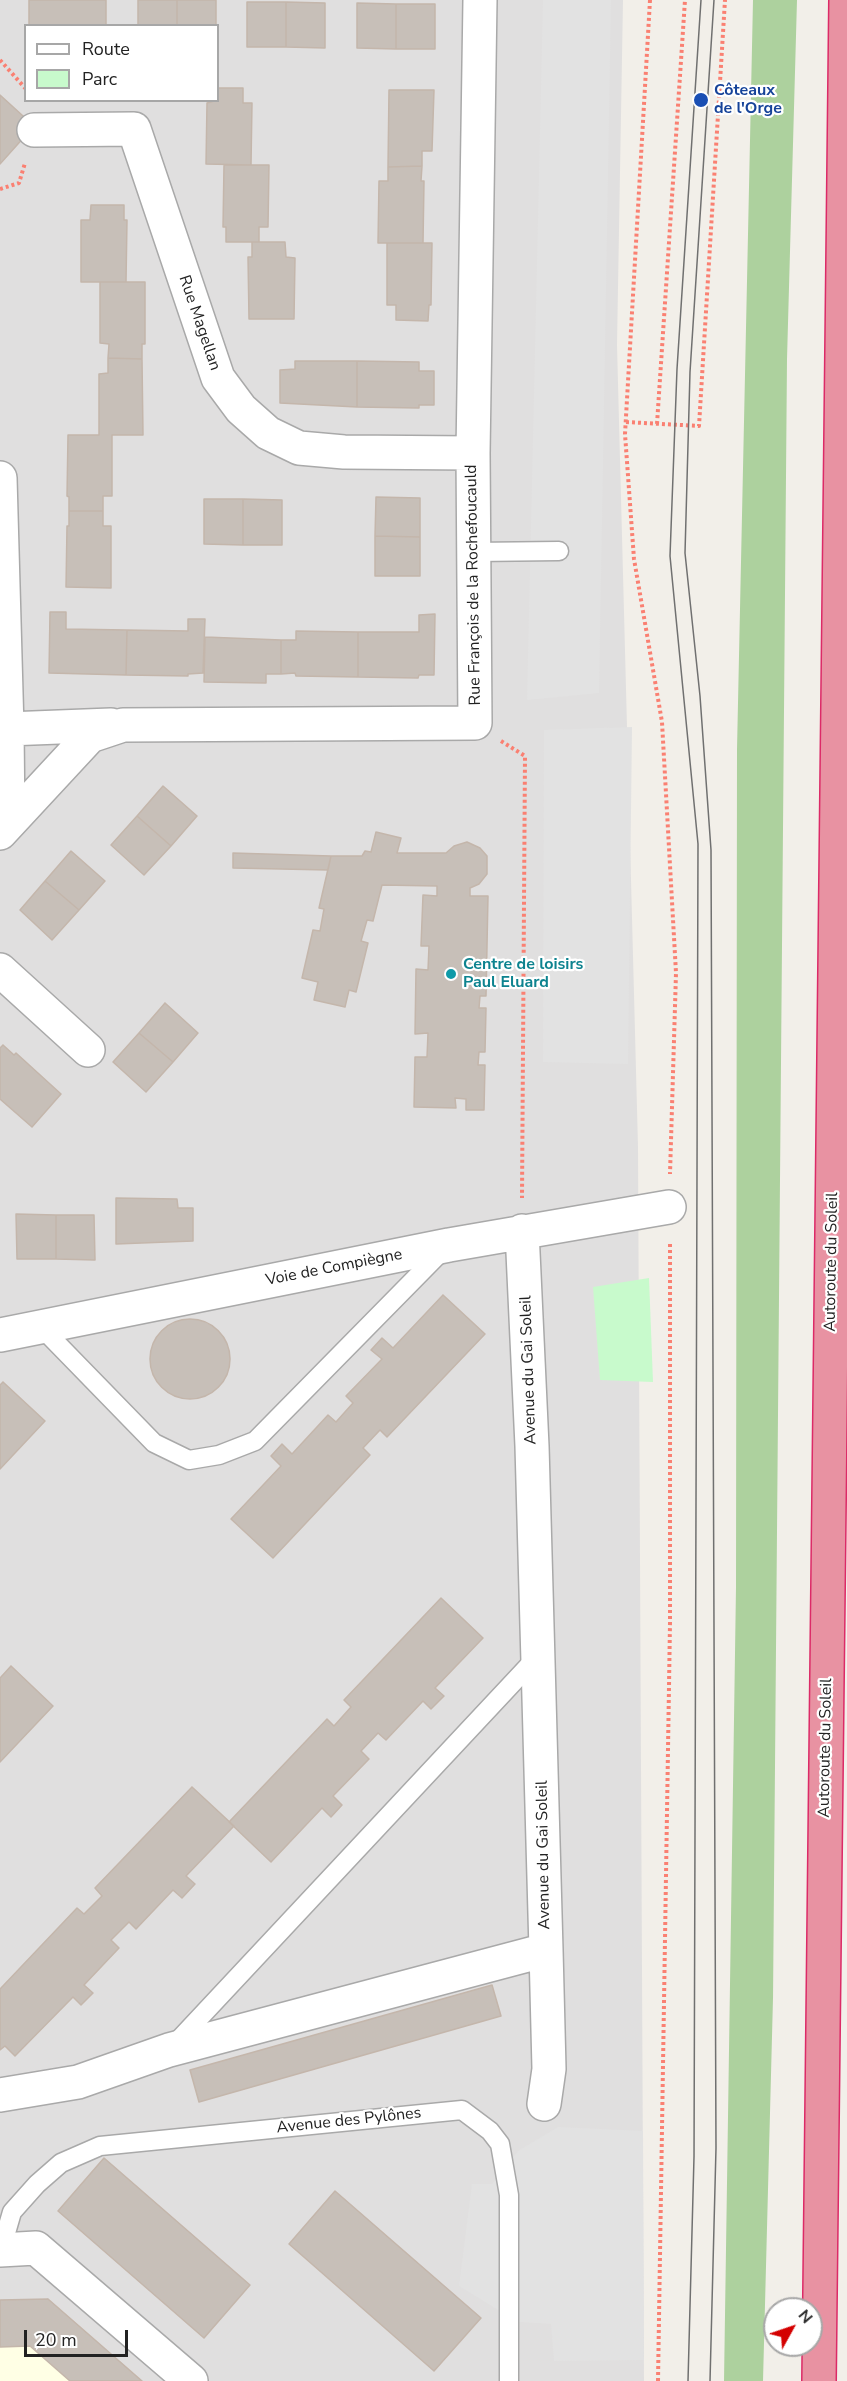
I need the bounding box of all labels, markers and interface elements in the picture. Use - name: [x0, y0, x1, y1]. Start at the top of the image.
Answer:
- legend: [24, 24, 219, 102]
- text: Route: [82, 37, 130, 61]
- text: Parc: [82, 67, 117, 91]
- place label: Côteaux de l'Orge: [714, 81, 782, 119]
- marker: Côteaux de l'Orge: [692, 91, 710, 109]
- street label: Rue Magellan: [174, 273, 224, 373]
- street label: Rue François de la Rochefoucauld: [462, 464, 486, 706]
- place label: Centre de loisirs Paul Eluard: [463, 955, 583, 993]
- marker: Centre de loisirs Paul Eluard: [444, 967, 458, 981]
- street label: Autoroute du Soleil: [821, 1192, 843, 1332]
- street label: Voie de Compiègne: [264, 1245, 404, 1291]
- street label: Avenue du Gai Soleil: [517, 1295, 541, 1445]
- street label: Autoroute du Soleil: [815, 1678, 837, 1818]
- street label: Avenue du Gai Soleil: [533, 1780, 555, 1930]
- street label: Avenue des Pylônes: [276, 2104, 422, 2138]
- north arrow: [763, 2297, 823, 2357]
- text: N: [793, 2305, 818, 2328]
- scale bar: [27, 2318, 130, 2356]
- text: 20 m: [35, 2328, 77, 2352]

